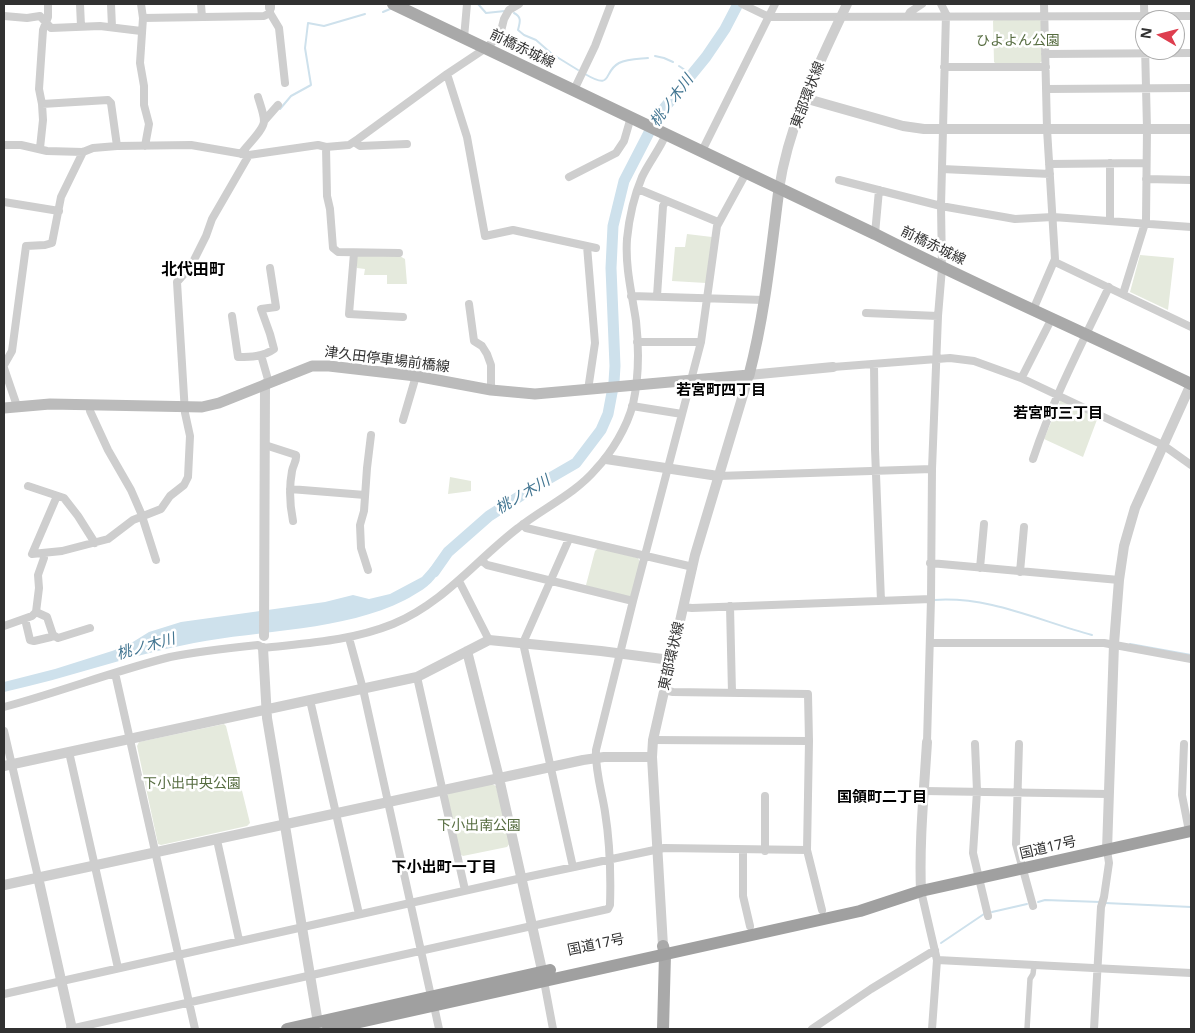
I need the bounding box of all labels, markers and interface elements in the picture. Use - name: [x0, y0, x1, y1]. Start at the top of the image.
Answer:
- north arrow: [1135, 10, 1185, 60]
- street label: 前橋赤城線: [487, 26, 557, 72]
- text: N: [1135, 26, 1156, 40]
- park label: ひよよん公園: [976, 33, 1060, 49]
- street label: 東部環状線: [788, 59, 828, 131]
- water label: 桃ノ木川: [647, 72, 697, 130]
- street label: 前橋赤城線: [898, 223, 968, 269]
- district label: 北代田町: [161, 260, 225, 280]
- street label: 津久田停車場前橋線: [323, 344, 451, 376]
- district label: 若宮町四丁目: [676, 382, 766, 400]
- district label: 若宮町三丁目: [1013, 405, 1103, 423]
- water label: 桃ノ木川: [493, 472, 553, 518]
- street label: 東部環状線: [656, 620, 688, 692]
- water label: 桃ノ木川: [115, 630, 177, 664]
- park label: 下小出中央公園: [143, 776, 241, 792]
- district label: 国領町二丁目: [837, 789, 927, 807]
- park label: 下小出南公園: [437, 818, 521, 834]
- street label: 国道17号: [1018, 833, 1078, 863]
- district label: 下小出町一丁目: [392, 859, 496, 877]
- street label: 国道17号: [566, 931, 626, 959]

